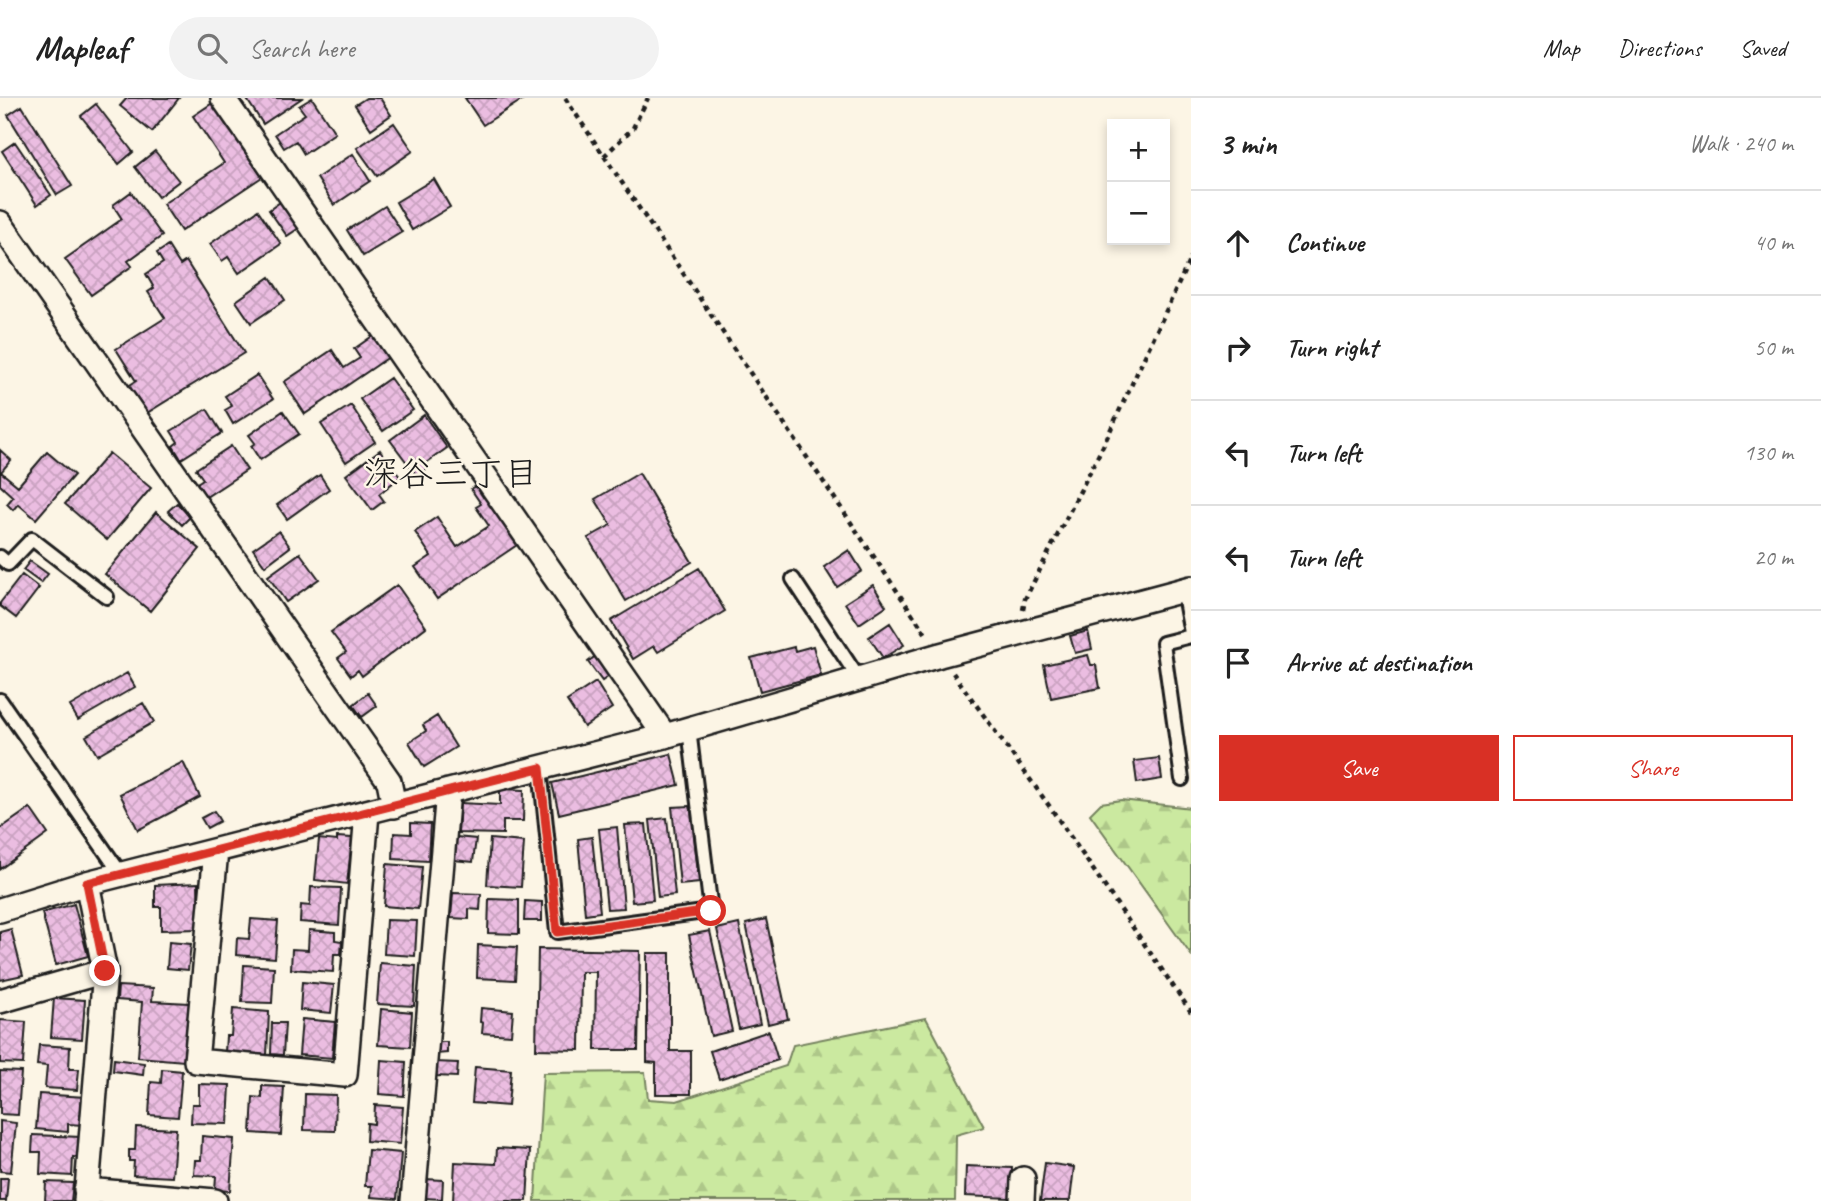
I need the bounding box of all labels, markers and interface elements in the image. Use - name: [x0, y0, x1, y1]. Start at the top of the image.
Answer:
- search box: [169, 17, 659, 80]
- text: Mapleaf: [35, 27, 127, 69]
- icon: search: [193, 29, 231, 67]
- text: Search here: [249, 32, 355, 65]
- text: Map: [1543, 33, 1580, 63]
- text: Directions: [1618, 33, 1701, 63]
- text: Saved: [1739, 33, 1786, 63]
- map controls: [1107, 119, 1170, 245]
- button: +: [1107, 119, 1170, 182]
- text: 3 min: [1219, 125, 1276, 163]
- text: Walk · 240 m: [1689, 129, 1793, 158]
- button: −: [1107, 182, 1170, 245]
- icon: ahead: [1219, 224, 1257, 262]
- text: Continue: [1286, 226, 1364, 259]
- text: 40 m: [1754, 228, 1793, 257]
- icon: right: [1219, 329, 1257, 367]
- text: Turn right: [1286, 331, 1377, 364]
- text: 50 m: [1754, 333, 1793, 362]
- icon: left: [1219, 434, 1257, 472]
- text: Turn left: [1286, 436, 1361, 469]
- text: 130 m: [1744, 438, 1793, 467]
- district label: 深谷三丁目: [363, 451, 539, 496]
- icon: left: [1219, 539, 1257, 577]
- text: Turn left: [1286, 541, 1361, 574]
- text: 20 m: [1754, 543, 1793, 572]
- icon: arrive: [1219, 644, 1257, 682]
- text: Arrive at destination: [1286, 646, 1472, 679]
- button: Save: [1219, 735, 1499, 801]
- button: Share: [1513, 735, 1793, 801]
- route start: [695, 895, 726, 926]
- route end: [89, 955, 120, 986]

